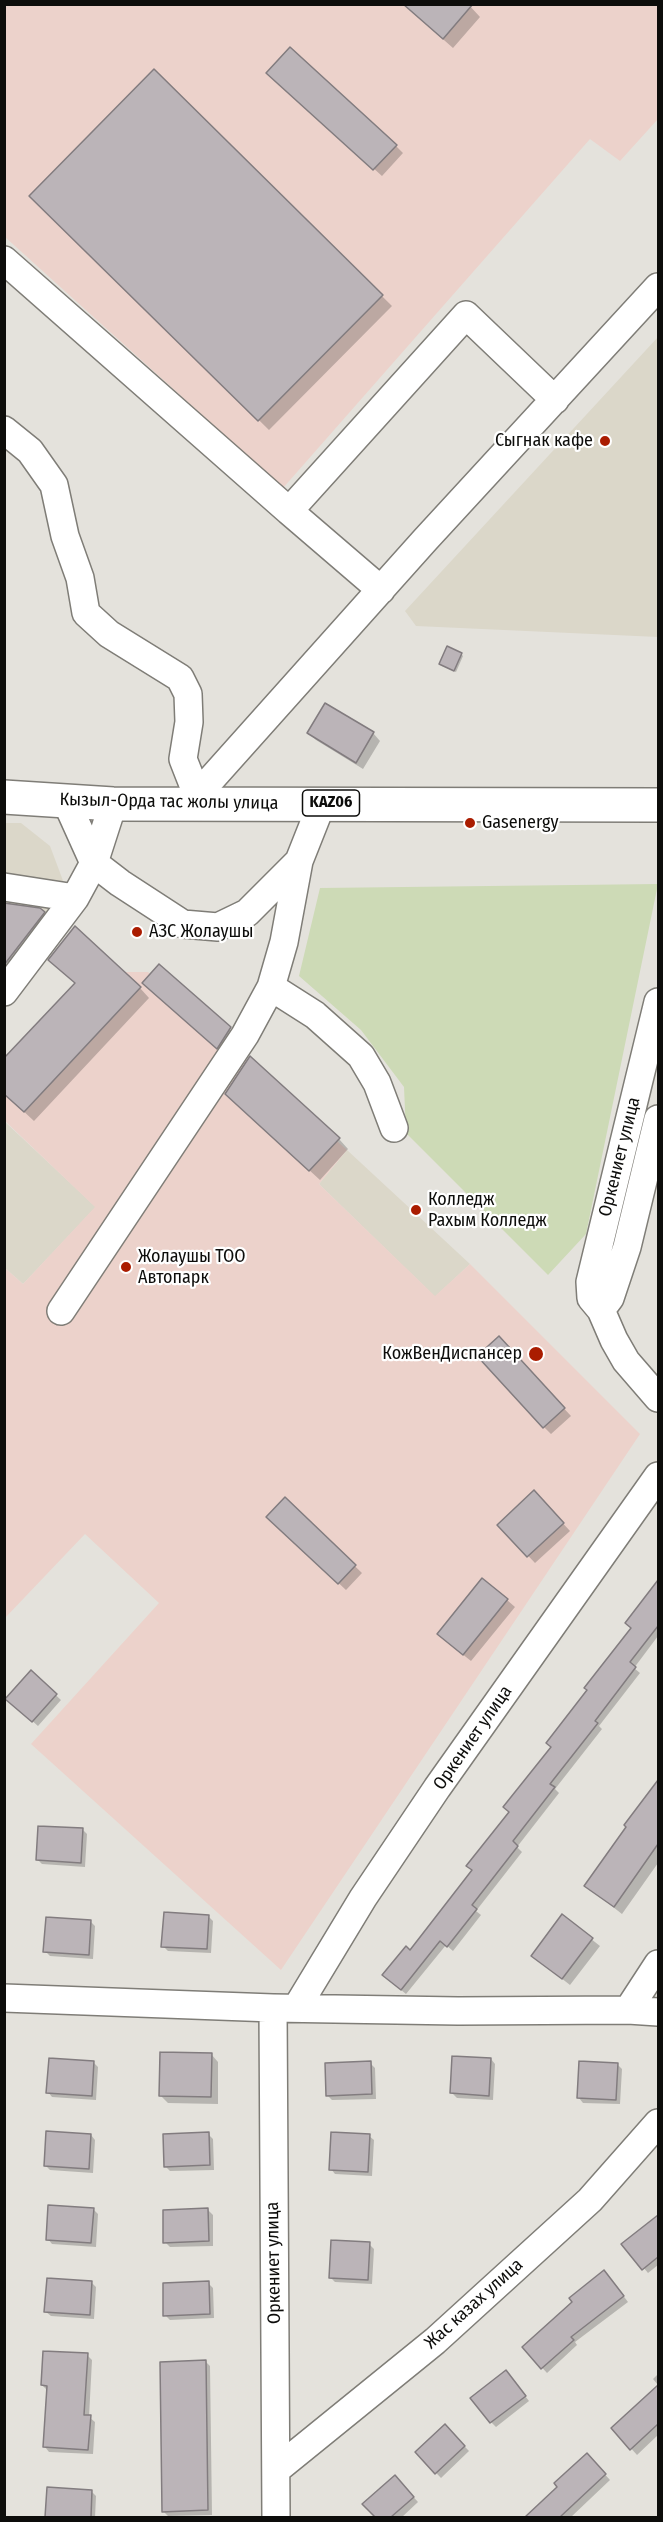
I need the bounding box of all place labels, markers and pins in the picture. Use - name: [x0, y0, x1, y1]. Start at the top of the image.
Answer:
- place label: Сыгнак кафе: [495, 430, 593, 452]
- marker: Сыгнак кафе: [598, 434, 612, 448]
- place label: Gasenergy: [482, 812, 558, 834]
- marker: Gasenergy: [463, 816, 477, 830]
- place label: АЗС Жолаушы: [149, 921, 253, 943]
- marker: АЗС Жолаушы: [130, 925, 144, 939]
- place label: Колледж Рахым Колледж: [428, 1189, 547, 1232]
- marker: Колледж Рахым Колледж: [409, 1203, 423, 1217]
- place label: Жолаушы ТОО Автопарк: [138, 1246, 246, 1288]
- marker: Жолаушы ТОО Автопарк: [119, 1260, 133, 1274]
- place label: КожВенДиспансер: [382, 1343, 522, 1365]
- marker: КожВенДиспансер: [527, 1345, 545, 1363]

